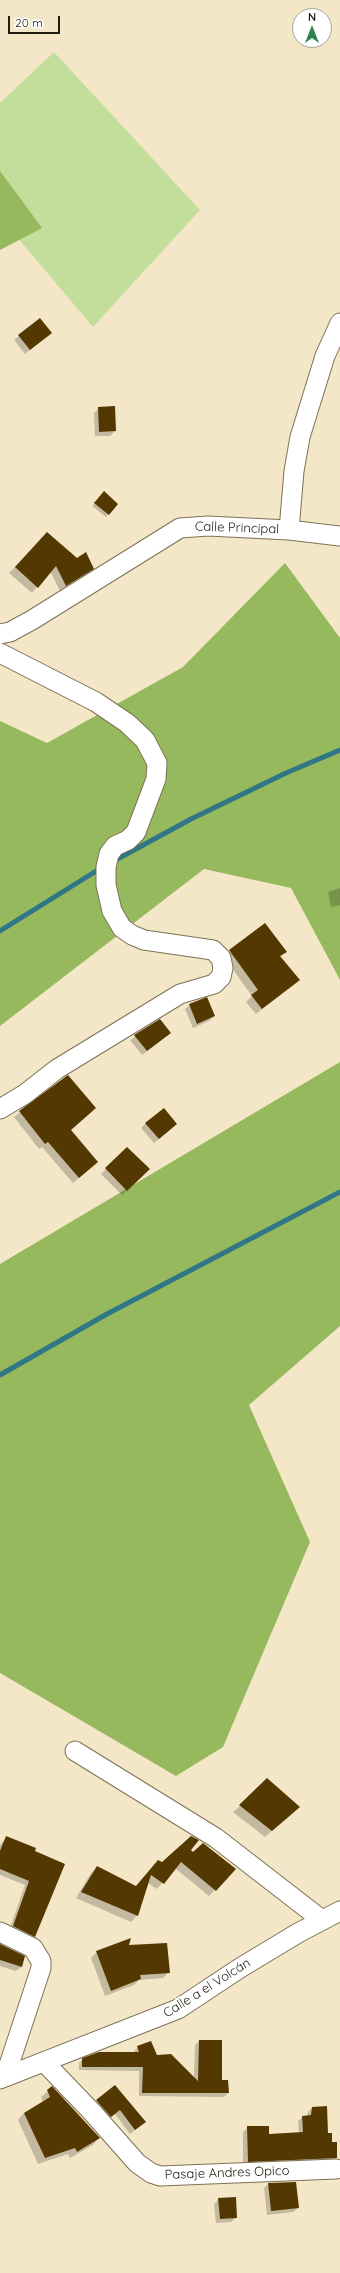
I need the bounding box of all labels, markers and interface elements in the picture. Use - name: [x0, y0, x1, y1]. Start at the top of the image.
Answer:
- scale bar: [10, 8, 62, 34]
- north arrow: [292, 8, 332, 48]
- text: N: [308, 10, 316, 24]
- text: 20 m: [15, 15, 43, 30]
- street label: Calle Principal: [195, 519, 279, 537]
- street label: Calle a el Volcán: [161, 1955, 253, 2021]
- street label: Pasaje Andres Opico: [164, 2163, 290, 2183]

